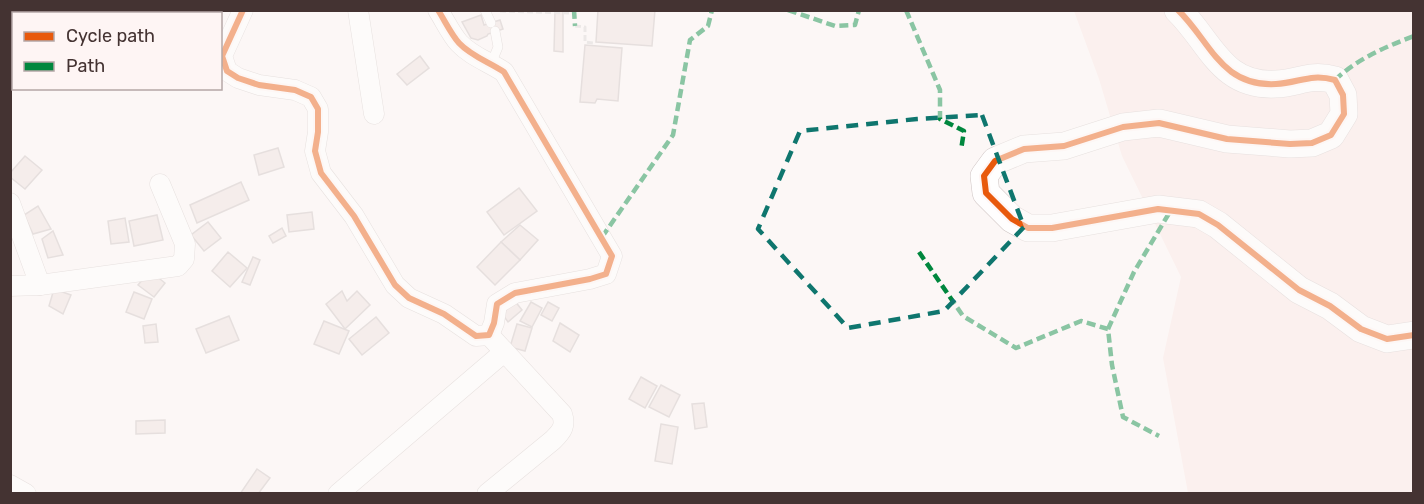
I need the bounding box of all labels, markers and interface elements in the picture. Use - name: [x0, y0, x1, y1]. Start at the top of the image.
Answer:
- legend: [12, 12, 222, 90]
- text: Cycle path: [66, 25, 155, 47]
- text: Path: [66, 55, 105, 77]

